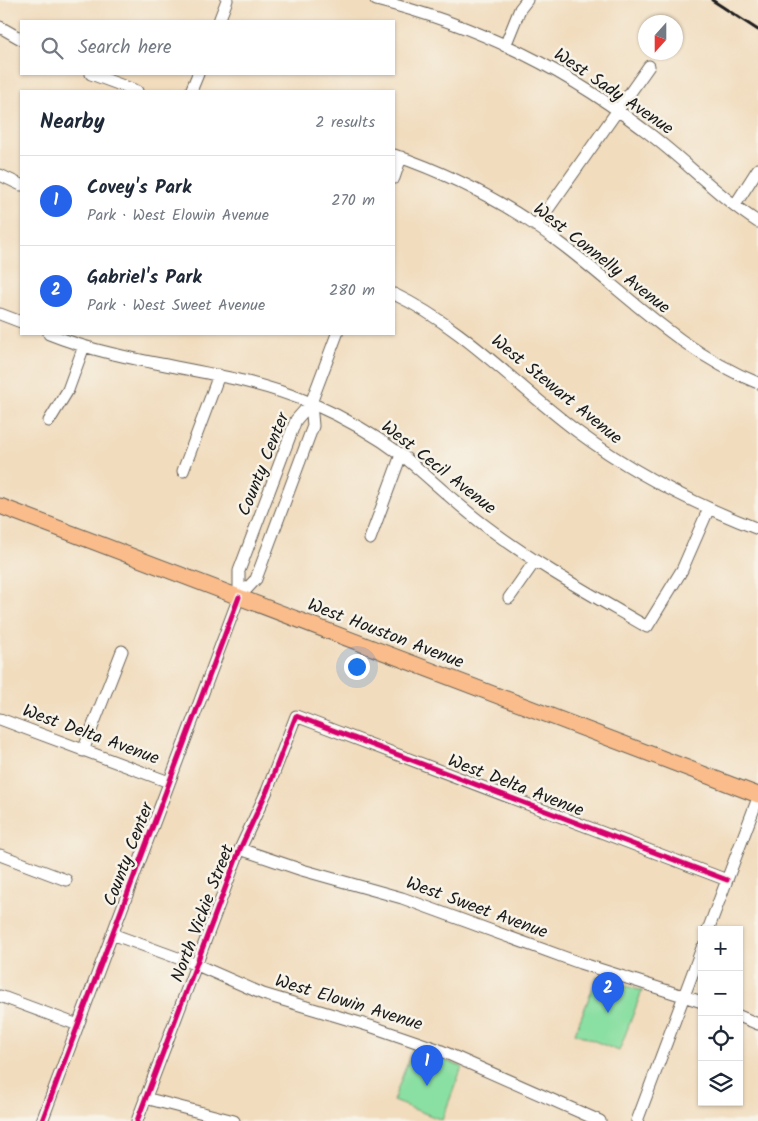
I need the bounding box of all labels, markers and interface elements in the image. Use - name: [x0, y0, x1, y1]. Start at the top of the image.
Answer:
- north arrow: [638, 15, 683, 60]
- search box: [20, 20, 395, 75]
- text: Search here: [78, 33, 172, 63]
- icon: search: [38, 34, 66, 62]
- street label: West Sady Avenue: [547, 41, 679, 143]
- text: Nearby: [40, 106, 105, 139]
- text: 2 results: [315, 110, 375, 135]
- text: Covey's Park: [87, 173, 191, 203]
- text: 1: [54, 188, 58, 213]
- text: 270 m: [331, 188, 375, 213]
- street label: West Connelly Avenue: [526, 196, 676, 322]
- text: Park · West Elowin Avenue: [87, 203, 269, 228]
- text: Gabriel's Park: [87, 263, 202, 293]
- text: 2: [51, 278, 61, 303]
- text: 280 m: [329, 278, 375, 303]
- text: Park · West Sweet Avenue: [87, 293, 265, 318]
- street label: West Stewart Avenue: [484, 328, 628, 453]
- street label: County Center: [230, 407, 299, 521]
- street label: West Cecil Avenue: [374, 414, 502, 523]
- street label: West Houston Avenue: [303, 591, 468, 678]
- your location: [344, 654, 370, 680]
- street label: West Delta Avenue: [18, 697, 163, 774]
- street label: West Delta Avenue: [443, 747, 588, 826]
- street label: County Center: [96, 797, 163, 911]
- street label: North Vickie Street: [164, 839, 243, 987]
- street label: West Sweet Avenue: [401, 869, 551, 948]
- map controls: [698, 926, 743, 1106]
- button: +: [698, 926, 743, 971]
- street label: West Elowin Avenue: [271, 967, 426, 1040]
- button: −: [698, 971, 743, 1016]
- pin: 2: [592, 972, 624, 1013]
- button: locate: [698, 1016, 743, 1061]
- pin: 1: [411, 1045, 443, 1086]
- button: layers: [698, 1061, 743, 1106]

